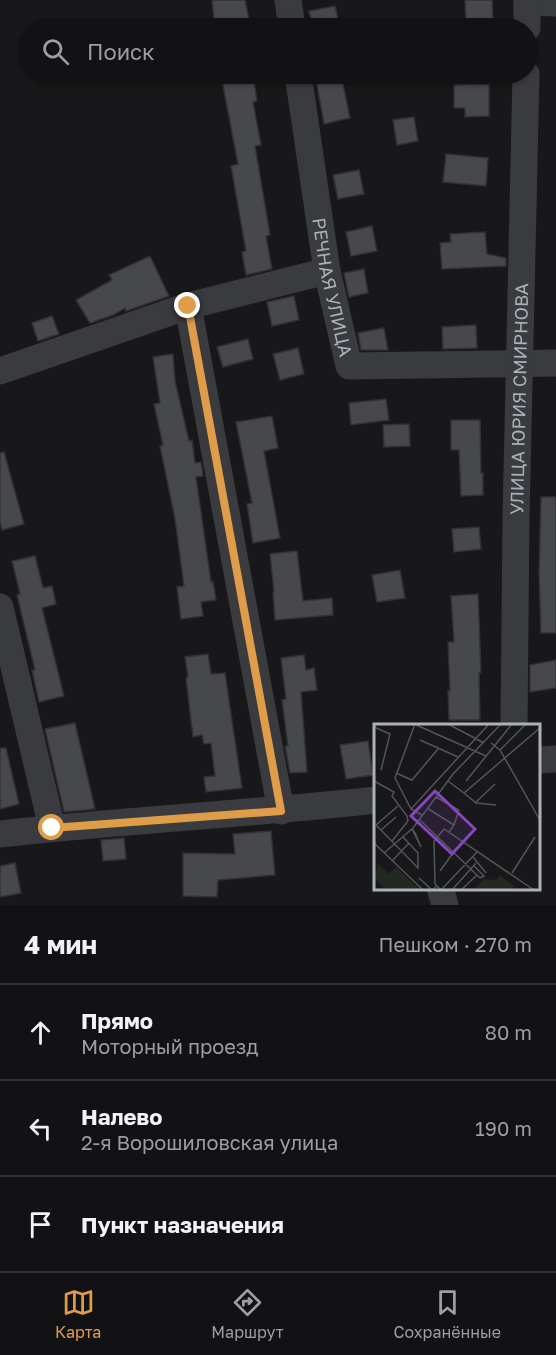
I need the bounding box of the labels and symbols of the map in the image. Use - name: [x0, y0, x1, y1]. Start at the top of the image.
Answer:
- street label: РЕЧНАЯ УЛИЦА: [308, 216, 357, 359]
- street label: УЛИЦА ЮРИЯ СМИРНОВА: [505, 283, 532, 515]
- route end: [174, 292, 200, 318]
- inset map: [374, 724, 541, 890]
- route start: [38, 814, 64, 840]

